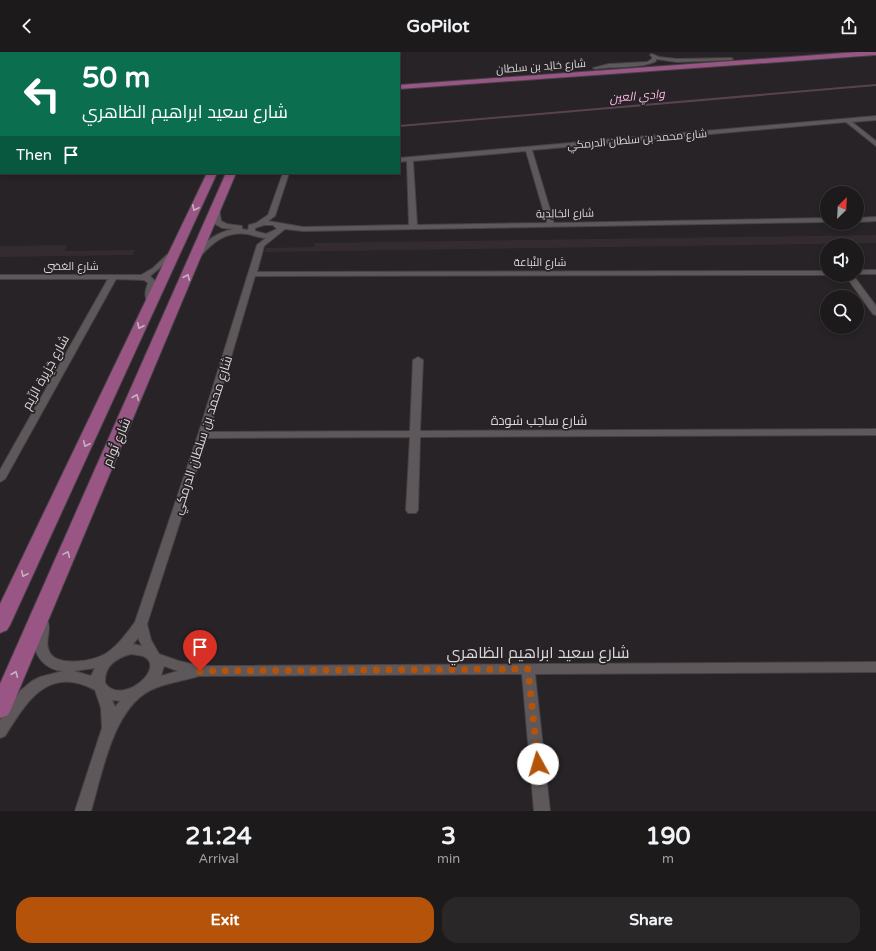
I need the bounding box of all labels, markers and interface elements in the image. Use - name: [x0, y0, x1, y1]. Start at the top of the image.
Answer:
- icon: back: [16, 15, 38, 37]
- text: GoPilot: [407, 15, 469, 37]
- icon: share: [838, 15, 860, 37]
- street label: شارع خالِد بن سلطان: [496, 57, 586, 77]
- text: 50 m: [82, 61, 150, 95]
- icon: left: [16, 68, 68, 120]
- water label: وادي العين: [609, 86, 667, 108]
- text: شارع سعيد ابراهيم الظاهري: [82, 101, 288, 123]
- street label: شارع محمد بن سلطان الدرمكي: [567, 127, 708, 154]
- icon: arrive: [60, 144, 82, 166]
- text: Then: [16, 146, 52, 164]
- north arrow: [820, 186, 864, 230]
- map controls: [820, 186, 864, 334]
- one-way arrow: [192, 204, 200, 212]
- street label: شارع الخالِدية: [536, 206, 594, 222]
- button: sound: [820, 238, 864, 282]
- street label: شارع النَّباعة: [514, 256, 566, 270]
- street label: شارع الغضى: [44, 260, 99, 274]
- one-way arrow: [182, 273, 190, 280]
- button: search: [820, 290, 864, 334]
- one-way arrow: [137, 322, 145, 329]
- street label: شارع جَزِيرة الرِّيم: [19, 332, 74, 413]
- street label: شارع محمد بن سلطان الدرمكي: [170, 354, 238, 517]
- one-way arrow: [131, 393, 139, 400]
- street label: شارع ساحِب سُودة: [491, 413, 587, 429]
- street label: شارع تُوام: [100, 416, 135, 469]
- one-way arrow: [83, 440, 91, 448]
- one-way arrow: [62, 551, 70, 559]
- one-way arrow: [21, 570, 29, 578]
- pin: [183, 630, 217, 671]
- icon: arrive: [189, 636, 211, 658]
- street label: شارع سعيد ابراهيم الظاهري: [446, 643, 630, 666]
- one-way arrow: [11, 670, 19, 677]
- position arrow: [517, 743, 559, 785]
- text: 21:24: [185, 822, 252, 851]
- text: 3: [441, 822, 456, 851]
- text: 190: [645, 822, 691, 851]
- text: Arrival: [198, 851, 239, 867]
- text: min: [437, 851, 460, 867]
- text: m: [662, 851, 674, 867]
- button: Exit: [16, 897, 434, 943]
- button: Share: [442, 897, 860, 943]

